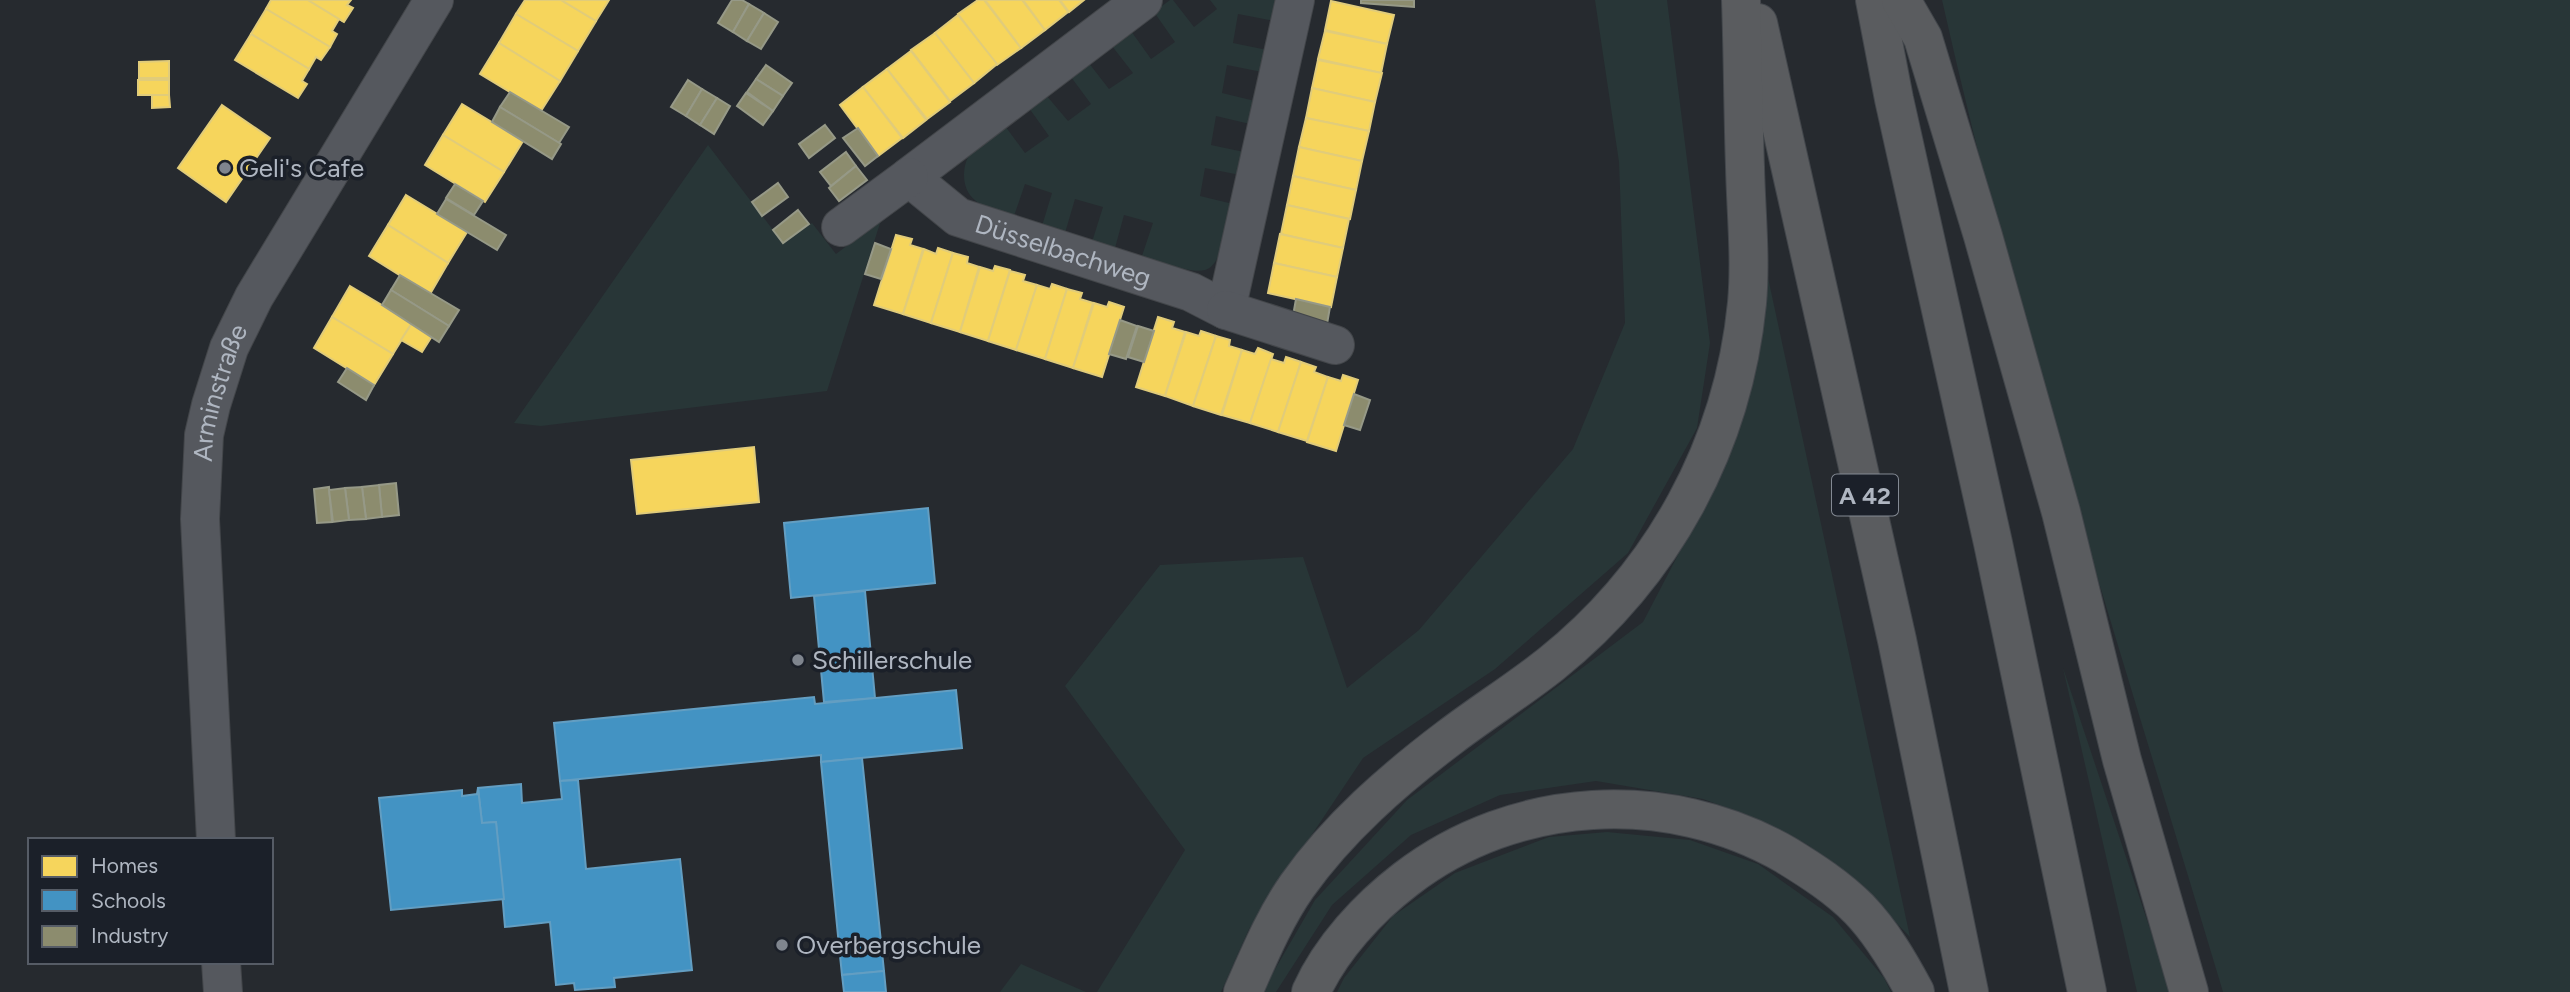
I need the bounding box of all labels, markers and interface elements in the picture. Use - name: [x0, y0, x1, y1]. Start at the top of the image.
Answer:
- place label: Geli's Cafe: [239, 152, 364, 184]
- marker: Geli's Cafe: [217, 160, 233, 176]
- street label: Düsselbachweg: [971, 208, 1155, 294]
- street label: Arminstraße: [187, 319, 254, 462]
- road number: A 42: [1832, 474, 1898, 516]
- place label: Schillerschule: [812, 644, 972, 676]
- marker: Schillerschule: [790, 652, 806, 668]
- legend: [28, 838, 273, 964]
- text: Homes: [91, 853, 158, 878]
- text: Schools: [91, 888, 166, 913]
- text: Industry: [91, 923, 168, 948]
- place label: Overbergschule: [796, 929, 981, 961]
- marker: Overbergschule: [774, 937, 790, 953]

